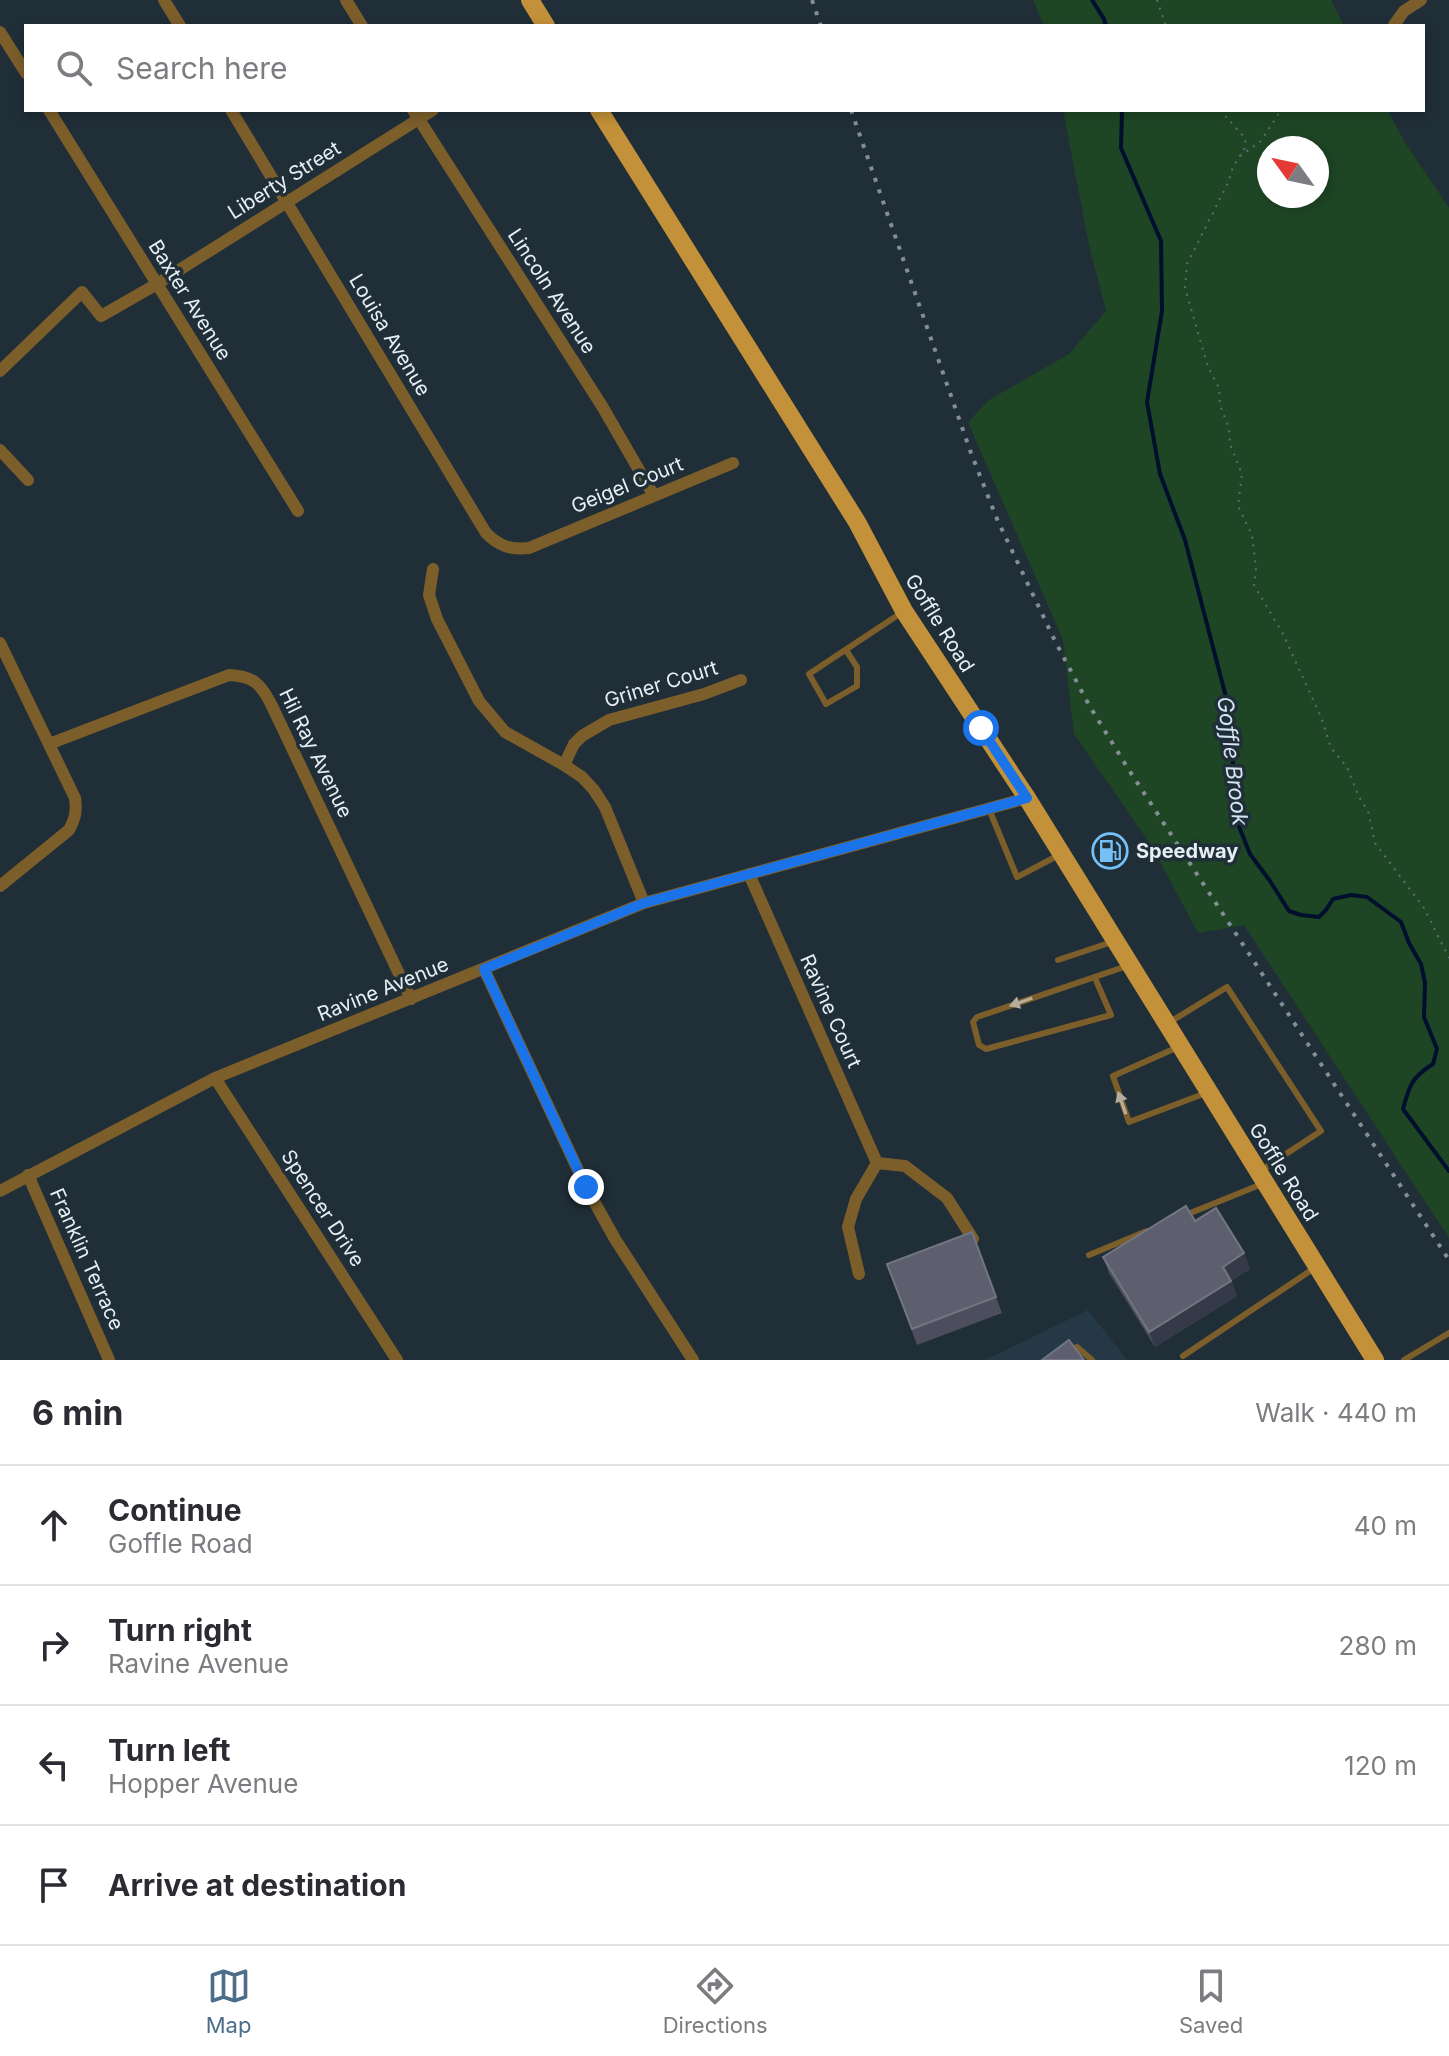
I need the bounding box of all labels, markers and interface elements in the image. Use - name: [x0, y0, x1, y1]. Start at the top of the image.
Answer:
- search box: [24, 24, 1425, 112]
- icon: search: [52, 46, 96, 90]
- text: Search here: [116, 50, 288, 86]
- street label: Liberty Street: [223, 136, 345, 224]
- north arrow: [1257, 136, 1329, 208]
- street label: Lincoln Avenue: [503, 224, 601, 358]
- street label: Baxter Avenue: [144, 236, 236, 364]
- street label: Louisa Avenue: [344, 270, 436, 400]
- street label: Geigel Court: [568, 451, 687, 518]
- street label: Goffle Road: [900, 569, 980, 677]
- street label: Griner Court: [602, 655, 721, 713]
- street label: Hil Ray Avenue: [274, 684, 358, 822]
- water label: Goffle Brook: [1212, 695, 1254, 828]
- route start: [963, 710, 999, 746]
- fuel station icon: Speedway: [1091, 832, 1129, 870]
- place label: Speedway: [1136, 839, 1238, 863]
- street label: Ravine Court: [795, 951, 867, 1072]
- street label: Ravine Avenue: [314, 952, 452, 1026]
- one-way arrow: [1009, 997, 1033, 1009]
- one-way arrow: [1116, 1091, 1128, 1115]
- street label: Goffle Road: [1244, 1118, 1324, 1226]
- street label: Spencer Drive: [276, 1145, 370, 1271]
- route end: [568, 1169, 604, 1205]
- street label: Franklin Terrace: [45, 1184, 129, 1334]
- text: 6 min: [32, 1392, 124, 1433]
- text: Walk · 440 m: [1255, 1397, 1417, 1428]
- text: Continue: [108, 1492, 242, 1528]
- icon: ahead: [32, 1503, 76, 1547]
- text: 40 m: [1354, 1510, 1417, 1541]
- text: Goffle Road: [108, 1528, 253, 1559]
- text: Turn right: [108, 1612, 252, 1648]
- icon: right: [32, 1623, 76, 1667]
- text: 280 m: [1339, 1630, 1417, 1661]
- text: Ravine Avenue: [108, 1648, 289, 1679]
- text: Turn left: [108, 1732, 230, 1768]
- icon: left: [32, 1743, 76, 1787]
- text: 120 m: [1344, 1750, 1417, 1781]
- text: Hopper Avenue: [108, 1768, 298, 1799]
- icon: arrive: [32, 1863, 76, 1907]
- text: Arrive at destination: [108, 1867, 406, 1903]
- tab: Map: [206, 1964, 251, 2038]
- tab: Directions: [663, 1964, 768, 2038]
- tab: Saved: [1179, 1964, 1243, 2038]

